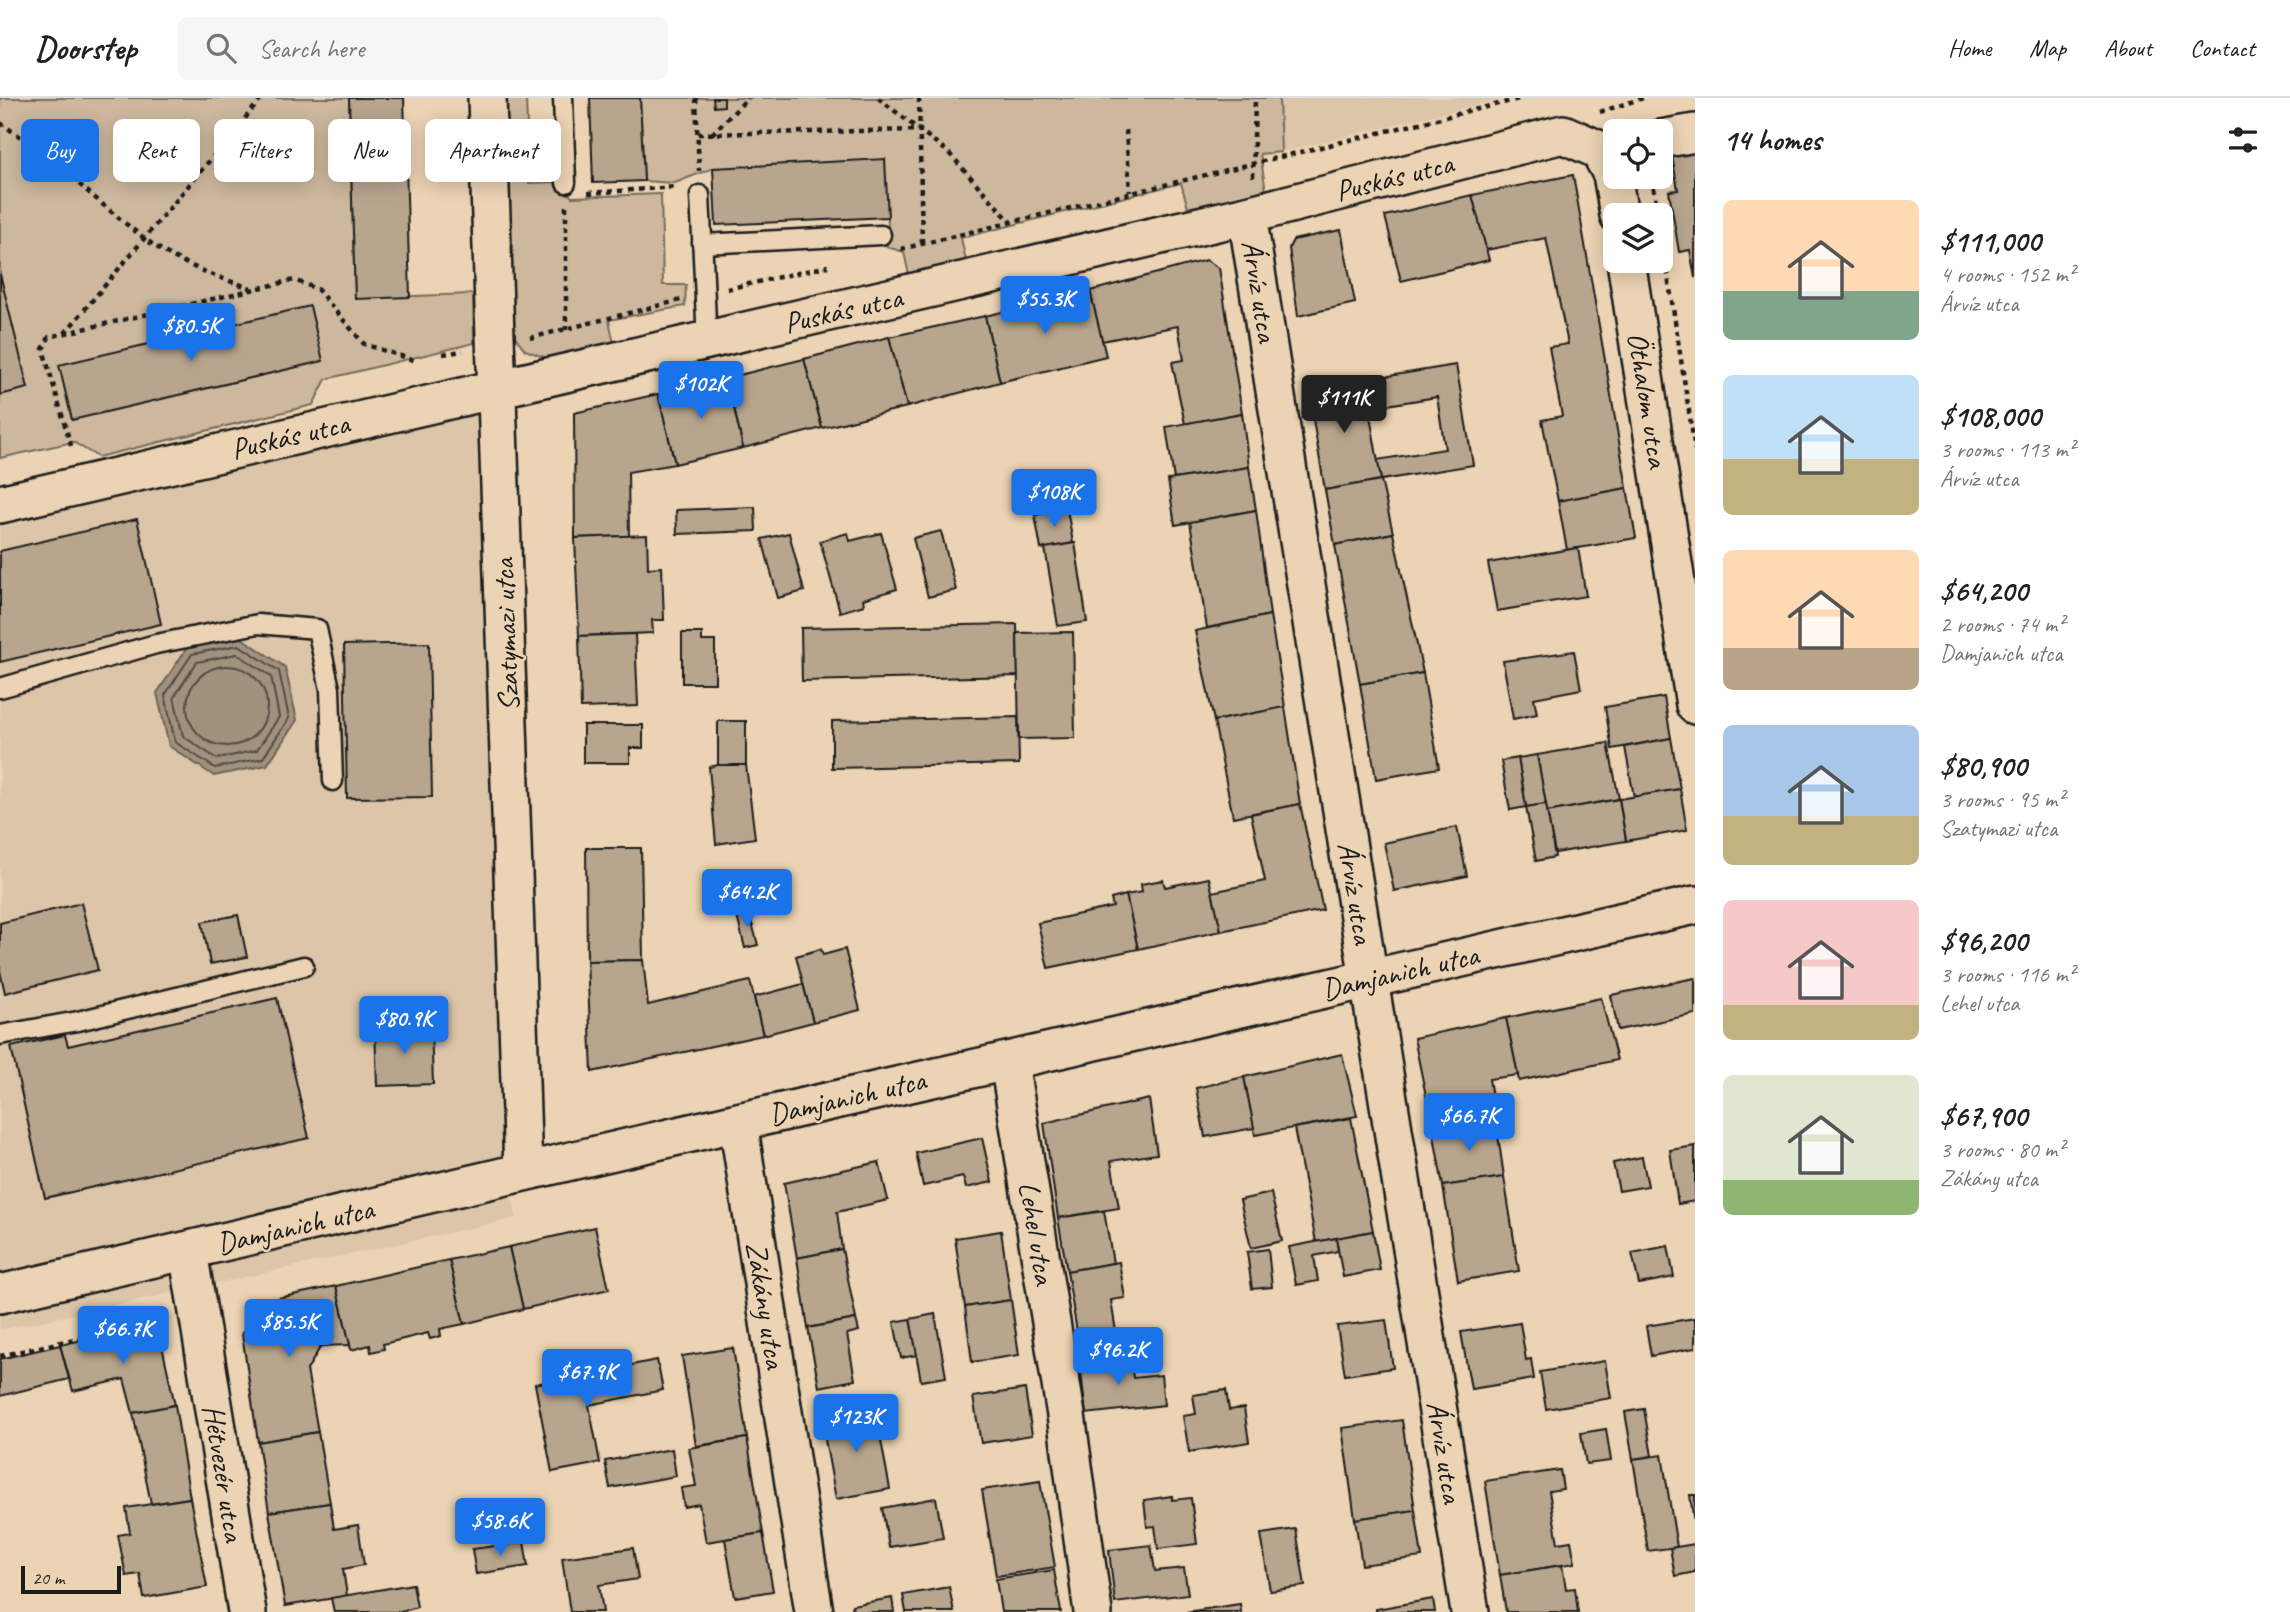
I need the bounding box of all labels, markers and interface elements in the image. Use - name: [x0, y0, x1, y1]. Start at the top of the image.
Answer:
- search box: [178, 17, 668, 80]
- text: Doorstep: [35, 27, 136, 69]
- icon: search: [202, 29, 240, 67]
- text: Search here: [258, 32, 364, 65]
- text: Home: [1948, 33, 1991, 63]
- text: Map: [2029, 33, 2066, 63]
- text: About: [2104, 33, 2152, 63]
- text: Contact: [2190, 33, 2255, 63]
- chip: Buy: [21, 119, 99, 182]
- chip: Rent: [113, 119, 200, 182]
- chip: Filters: [214, 119, 314, 182]
- chip: New: [328, 119, 411, 182]
- chip: Apartment: [425, 119, 561, 182]
- map controls: [1603, 119, 1673, 273]
- button: locate: [1603, 119, 1673, 189]
- text: 14 homes: [1723, 121, 1821, 159]
- icon: filters: [2224, 121, 2262, 159]
- street label: Puskás utca: [1331, 144, 1459, 210]
- button: layers: [1603, 203, 1673, 273]
- text: $111,000: [1940, 222, 2040, 260]
- icon: home: [1779, 228, 1863, 312]
- street label: Árvíz utca: [1233, 237, 1287, 346]
- text: 4 rooms · 152 m²: [1940, 260, 2075, 289]
- pin: $55.3K: [988, 276, 1102, 336]
- street label: Puskás utca: [780, 278, 908, 342]
- text: $55.3K: [1017, 284, 1073, 313]
- text: Árvíz utca: [1940, 289, 2018, 318]
- pin: $80.5K: [134, 303, 248, 363]
- text: $80.5K: [162, 311, 220, 340]
- street label: Öthalom utca: [1619, 330, 1678, 472]
- pin: $102K: [652, 362, 750, 421]
- text: $102K: [674, 369, 728, 398]
- pin: $111K: [1295, 376, 1393, 435]
- text: $111K: [1317, 383, 1371, 412]
- text: $108,000: [1940, 397, 2040, 435]
- icon: home: [1779, 403, 1863, 487]
- street label: Puskás utca: [227, 404, 355, 468]
- text: 3 rooms · 113 m²: [1940, 435, 2075, 464]
- text: Árvíz utca: [1940, 464, 2018, 493]
- pin: $108K: [1005, 470, 1103, 529]
- text: $108K: [1027, 477, 1081, 506]
- street label: Szatymazi utca: [484, 556, 528, 712]
- text: $64,200: [1940, 572, 2028, 610]
- icon: home: [1779, 578, 1863, 662]
- text: 2 rooms · 74 m²: [1940, 610, 2064, 639]
- text: Damjanich utca: [1940, 639, 2062, 668]
- text: $80,900: [1940, 747, 2027, 785]
- icon: home: [1779, 753, 1863, 837]
- text: 3 rooms · 95 m²: [1940, 785, 2064, 814]
- text: Szatymazi utca: [1940, 814, 2057, 843]
- street label: Árvíz utca: [1329, 839, 1383, 948]
- pin: $64.2K: [690, 870, 804, 929]
- text: $64.2K: [718, 877, 776, 906]
- text: $96,200: [1940, 922, 2027, 960]
- icon: home: [1779, 928, 1863, 1012]
- street label: Damjanich utca: [1318, 935, 1484, 1008]
- text: 3 rooms · 116 m²: [1940, 960, 2075, 989]
- text: Lehel utca: [1940, 989, 2019, 1018]
- pin: $80.9K: [347, 996, 461, 1056]
- text: $80.9K: [375, 1004, 433, 1033]
- street label: Damjanich utca: [765, 1060, 931, 1133]
- pin: $66.7K: [1412, 1094, 1526, 1153]
- text: $67,900: [1940, 1097, 2027, 1135]
- text: $66.7K: [1440, 1101, 1498, 1130]
- icon: home: [1779, 1103, 1863, 1187]
- text: 3 rooms · 80 m²: [1940, 1135, 2064, 1164]
- text: Zákány utca: [1940, 1164, 2038, 1193]
- street label: Lehel utca: [1010, 1179, 1064, 1289]
- street label: Damjanich utca: [213, 1189, 379, 1262]
- street label: Zákány utca: [737, 1239, 795, 1373]
- pin: $85.5K: [232, 1300, 346, 1359]
- pin: $66.7K: [66, 1306, 180, 1366]
- text: $85.5K: [261, 1307, 317, 1336]
- text: $66.7K: [94, 1314, 152, 1343]
- pin: $96.2K: [1061, 1328, 1175, 1387]
- text: $96.2K: [1089, 1335, 1147, 1364]
- pin: $67.9K: [530, 1350, 644, 1409]
- text: $67.9K: [558, 1357, 616, 1386]
- pin: $123K: [807, 1394, 905, 1454]
- street label: Árvíz utca: [1418, 1398, 1472, 1507]
- street label: Hétvezér utca: [194, 1402, 254, 1546]
- text: $123K: [829, 1402, 883, 1431]
- pin: $58.6K: [443, 1498, 557, 1558]
- text: $58.6K: [471, 1506, 529, 1535]
- scale bar: [21, 1563, 121, 1595]
- text: 20 m: [32, 1566, 64, 1590]

